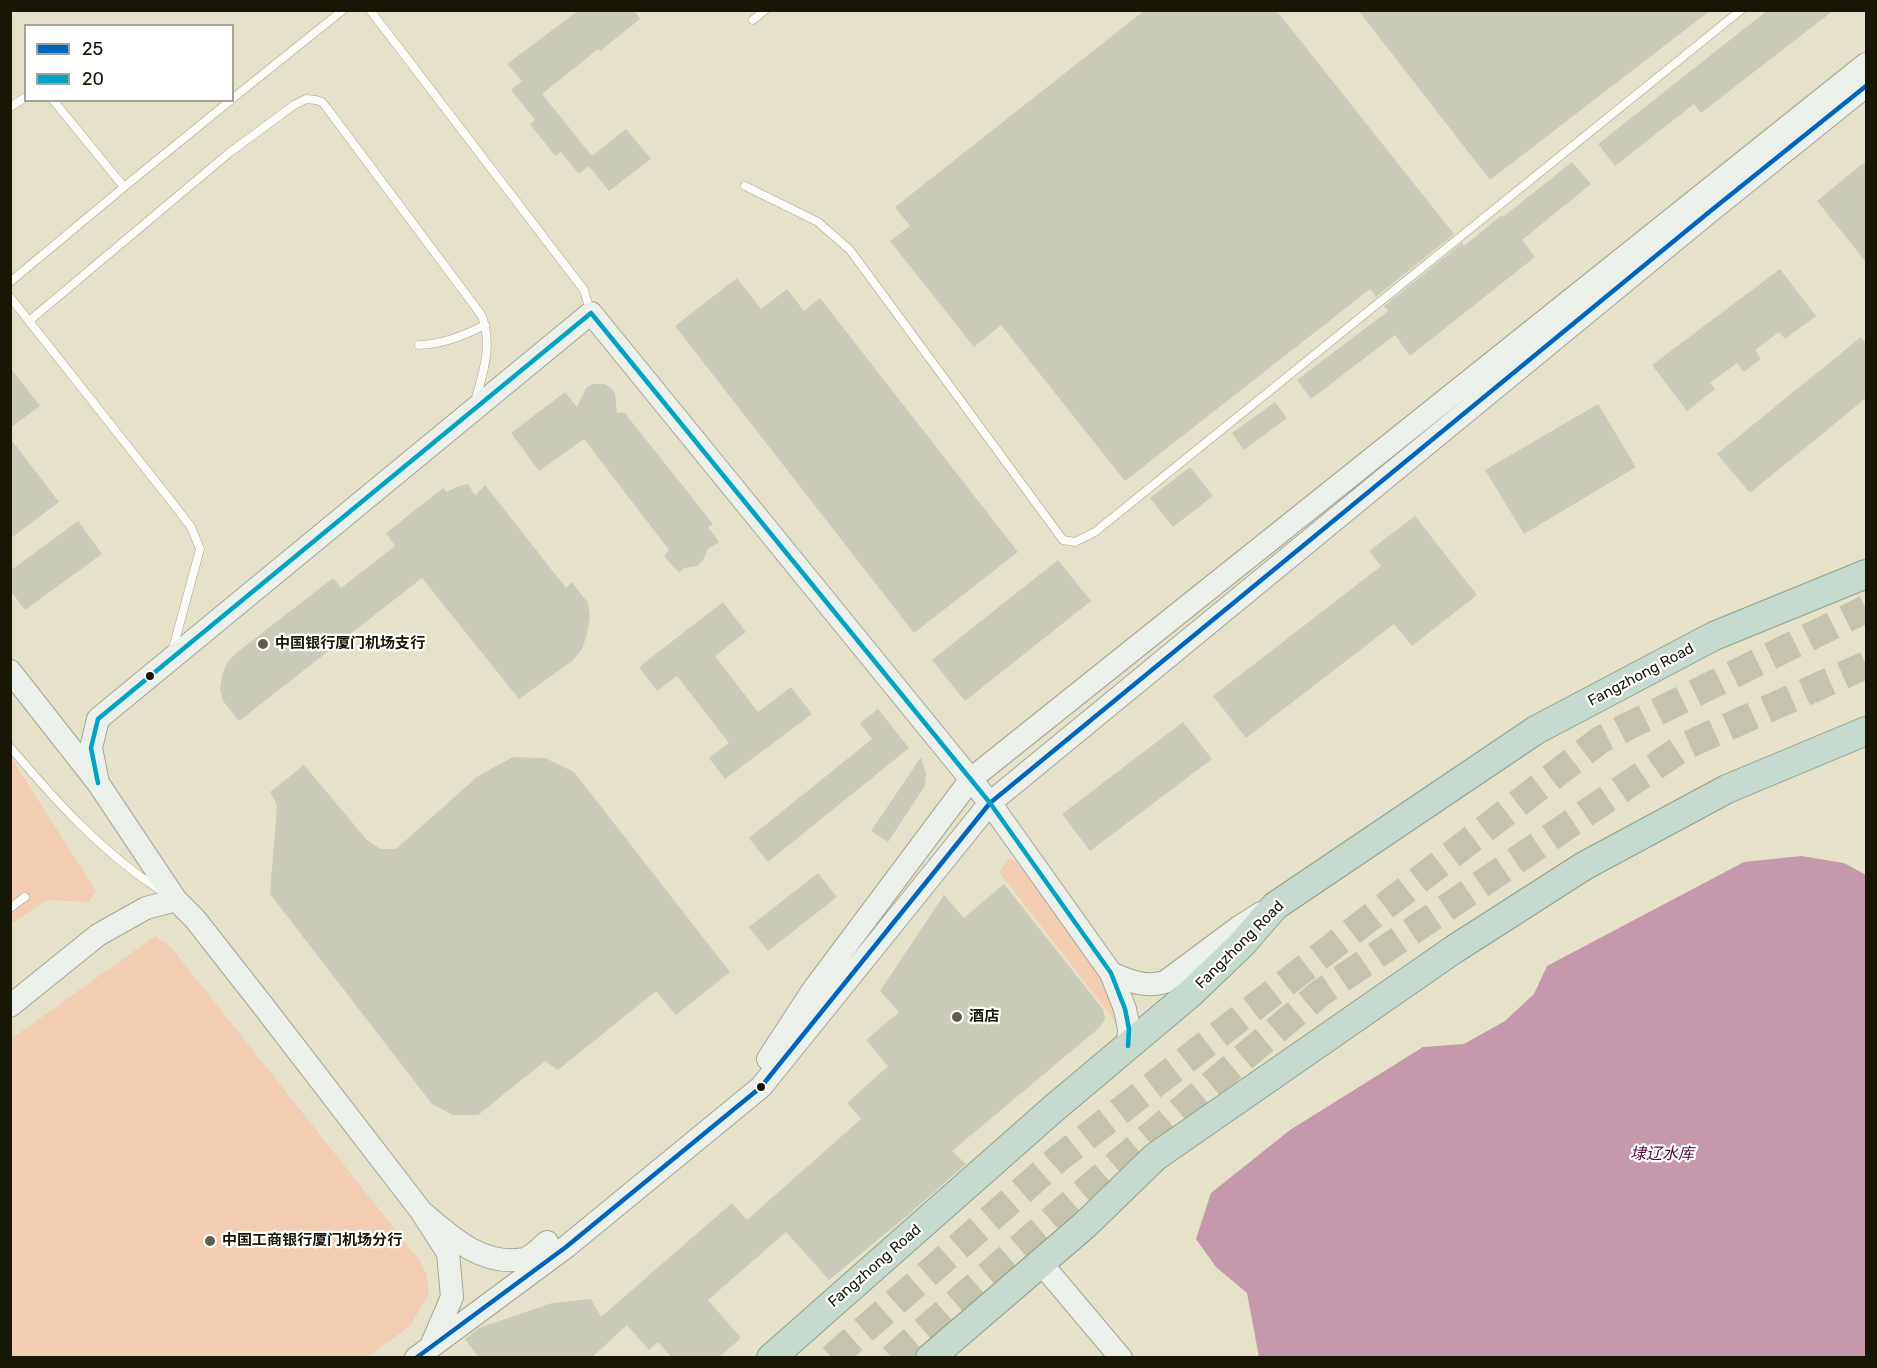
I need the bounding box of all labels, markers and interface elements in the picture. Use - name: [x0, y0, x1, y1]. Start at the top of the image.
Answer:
- legend: [24, 24, 234, 102]
- text: 25: [82, 38, 103, 60]
- text: 20: [82, 68, 104, 90]
- place label: 中国银行厦门机场支行: [275, 635, 425, 653]
- marker: 中国银行厦门机场支行: [256, 637, 270, 651]
- street label: Fangzhong Road: [1585, 640, 1697, 710]
- unlabelled marker: [144, 670, 156, 682]
- street label: Fangzhong Road: [1192, 897, 1288, 993]
- place label: 酒店: [969, 1008, 999, 1026]
- marker: 酒店: [950, 1010, 964, 1024]
- unlabelled marker: [755, 1081, 767, 1093]
- water label: 埭辽水库: [1630, 1144, 1694, 1164]
- street label: Fangzhong Road: [825, 1221, 925, 1311]
- place label: 中国工商银行厦门机场分行: [222, 1232, 402, 1250]
- marker: 中国工商银行厦门机场分行: [203, 1234, 217, 1248]

